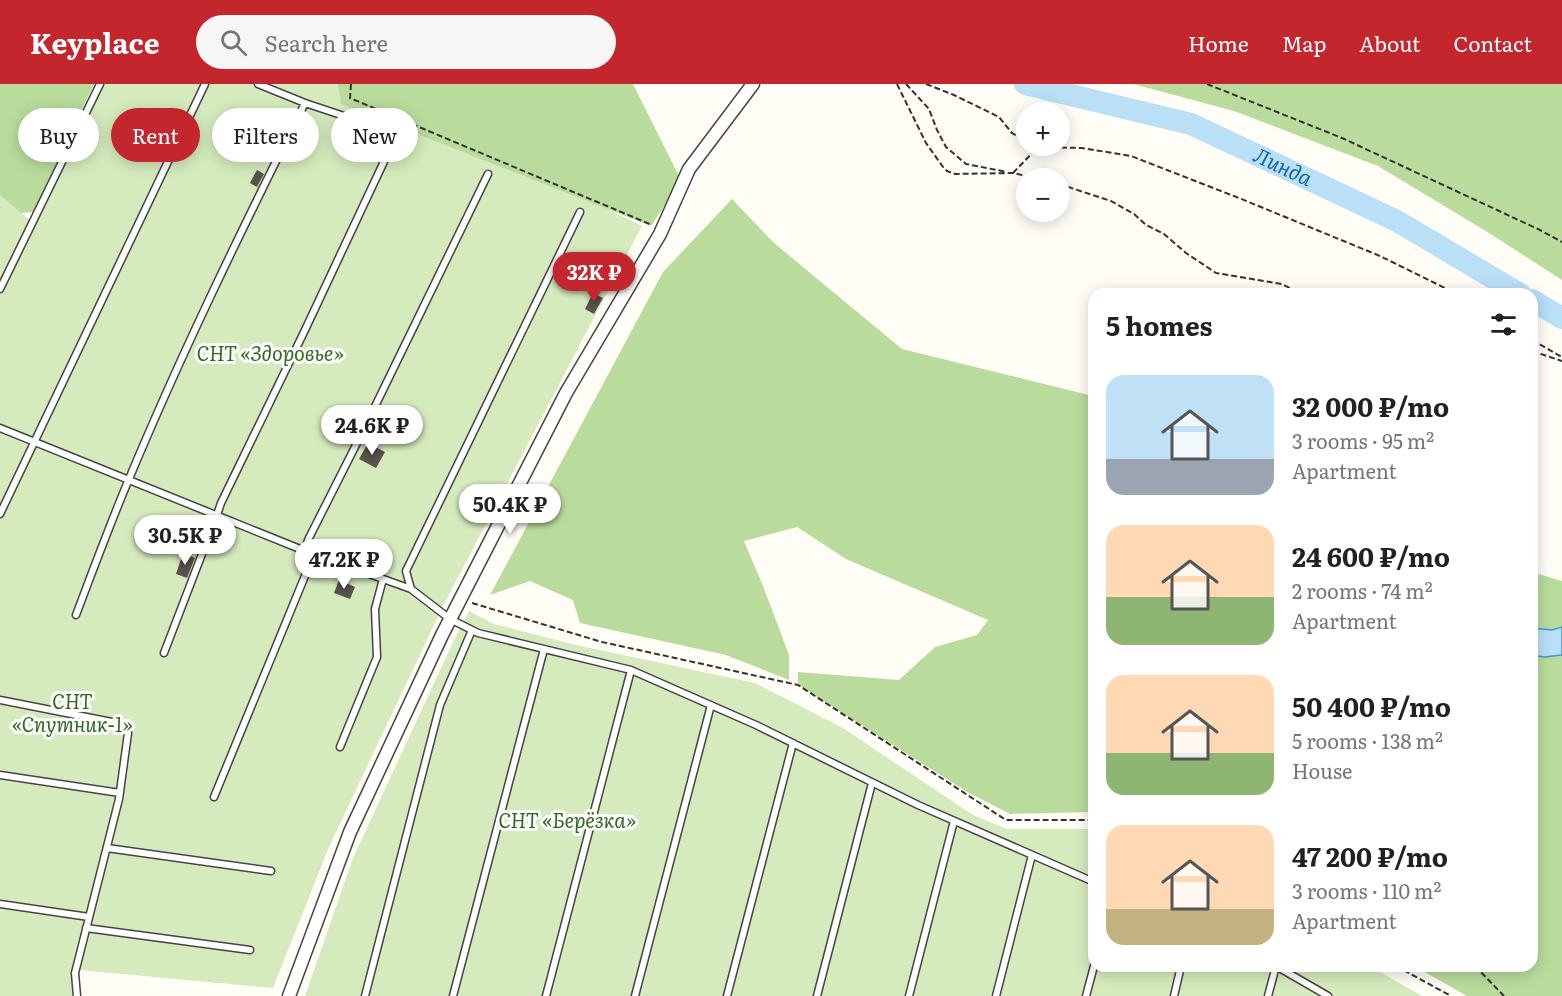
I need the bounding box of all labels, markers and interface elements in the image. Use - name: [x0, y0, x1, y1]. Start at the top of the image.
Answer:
- search box: [196, 15, 616, 69]
- text: Keyplace: [30, 21, 160, 63]
- icon: search: [217, 26, 250, 59]
- text: Search here: [265, 26, 388, 59]
- text: Home: [1188, 27, 1249, 58]
- text: Map: [1282, 27, 1326, 58]
- text: About: [1359, 27, 1421, 58]
- text: Contact: [1454, 27, 1532, 58]
- map controls: [1016, 102, 1070, 222]
- button: +: [1016, 102, 1070, 156]
- chip: Buy: [18, 108, 99, 162]
- chip: Rent: [111, 108, 200, 162]
- chip: Filters: [212, 108, 319, 162]
- chip: New: [331, 108, 418, 162]
- water label: Линда: [1249, 138, 1318, 192]
- button: −: [1016, 168, 1070, 222]
- pin: 32K ₽: [552, 252, 636, 303]
- text: 32K ₽: [567, 256, 621, 286]
- text: 5 homes: [1106, 305, 1212, 344]
- icon: filters: [1487, 308, 1520, 341]
- park label: СНТ «Здоровье»: [197, 337, 343, 367]
- text: 32 000 ₽/mo: [1292, 386, 1449, 425]
- icon: home: [1154, 399, 1226, 471]
- pin: 24.6K ₽: [317, 405, 427, 456]
- text: 24.6K ₽: [335, 409, 409, 439]
- text: 3 rooms · 95 m²: [1292, 425, 1434, 455]
- text: Apartment: [1292, 455, 1397, 485]
- pin: 50.4K ₽: [455, 484, 565, 535]
- text: 50.4K ₽: [473, 488, 547, 518]
- pin: 30.5K ₽: [130, 515, 240, 566]
- text: 30.5K ₽: [148, 519, 222, 549]
- text: 24 600 ₽/mo: [1292, 536, 1450, 575]
- pin: 47.2K ₽: [289, 539, 399, 590]
- text: 47.2K ₽: [309, 543, 379, 573]
- icon: home: [1154, 549, 1226, 621]
- text: 2 rooms · 74 m²: [1292, 575, 1433, 605]
- text: Apartment: [1292, 605, 1397, 635]
- park label: СНТ «Спутник-1»: [12, 685, 132, 738]
- text: 50 400 ₽/mo: [1292, 686, 1451, 725]
- icon: home: [1154, 699, 1226, 771]
- text: 5 rooms · 138 m²: [1292, 725, 1443, 755]
- text: House: [1292, 755, 1352, 785]
- park label: СНТ «Берёзка»: [498, 804, 636, 834]
- text: 47 200 ₽/mo: [1292, 836, 1448, 875]
- icon: home: [1154, 849, 1226, 921]
- text: 3 rooms · 110 m²: [1292, 875, 1441, 905]
- text: Apartment: [1292, 905, 1397, 935]

